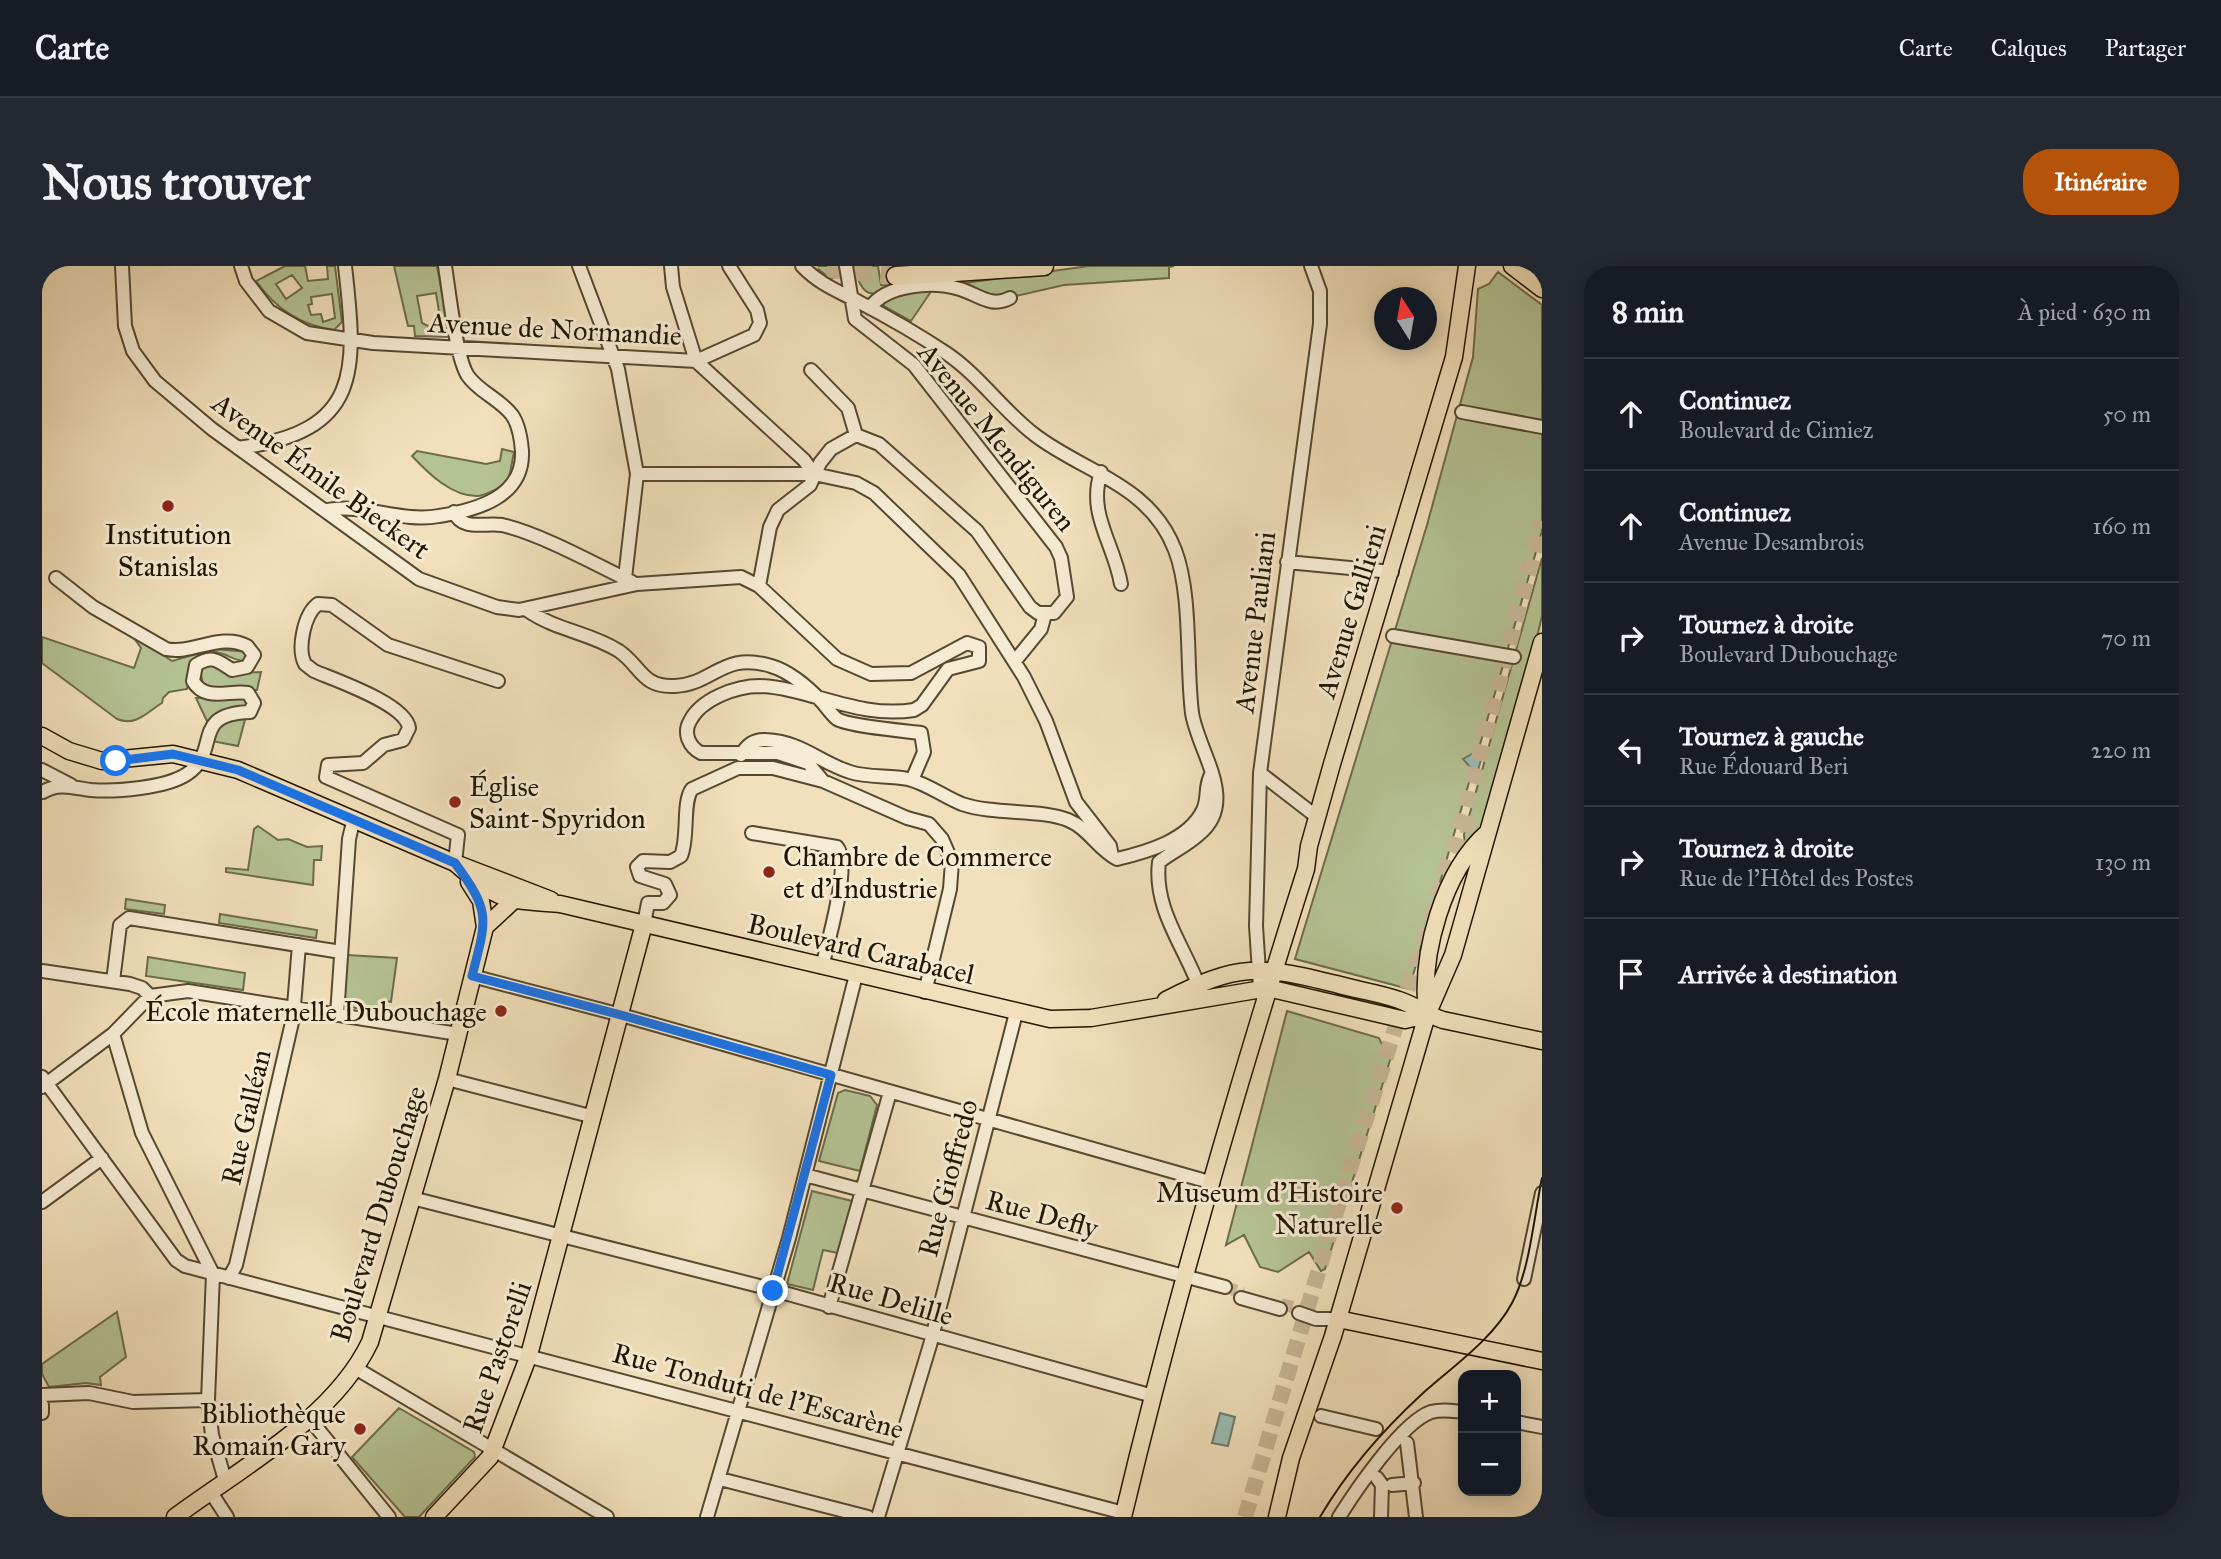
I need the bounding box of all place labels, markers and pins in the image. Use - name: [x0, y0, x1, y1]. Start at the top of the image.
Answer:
- marker: Institution Stanislas: [160, 498, 176, 514]
- place label: Institution Stanislas: [105, 517, 231, 584]
- place label: Église Saint-Spyridon: [469, 769, 646, 836]
- marker: Église Saint-Spyridon: [447, 794, 463, 810]
- place label: Chambre de Commerce et d'Industrie: [783, 839, 1052, 906]
- marker: Chambre de Commerce et d'Industrie: [761, 864, 777, 880]
- place label: École maternelle Dubouchage: [145, 994, 487, 1029]
- marker: École maternelle Dubouchage: [493, 1003, 509, 1019]
- place label: Museum d'Histoire Naturelle: [1156, 1175, 1383, 1242]
- marker: Museum d'Histoire Naturelle: [1389, 1200, 1405, 1216]
- place label: Bibliothèque Romain Gary: [192, 1396, 347, 1463]
- marker: Bibliothèque Romain Gary: [352, 1421, 368, 1437]

